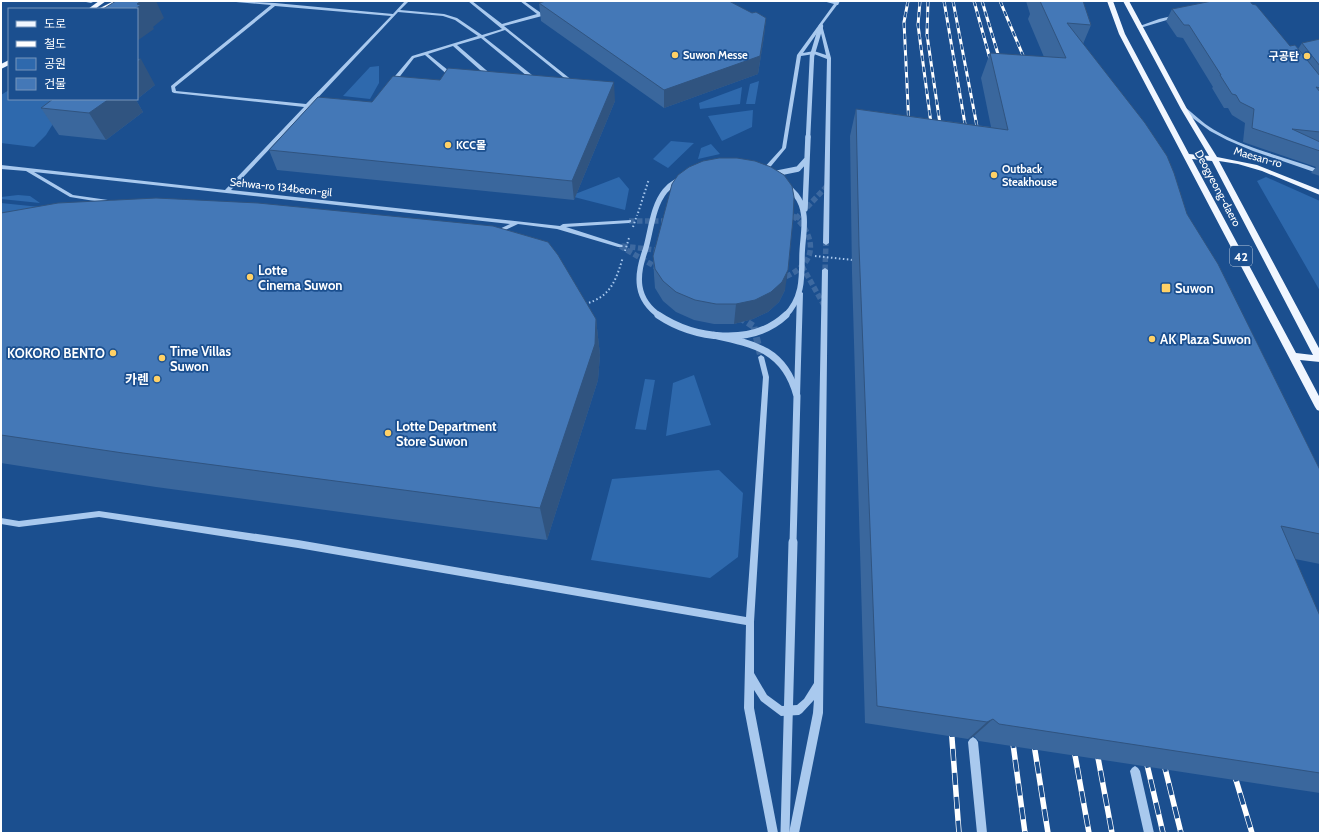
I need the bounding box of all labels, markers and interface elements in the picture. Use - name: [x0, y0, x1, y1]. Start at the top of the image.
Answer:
- legend: [8, 8, 138, 100]
- text: 도로: [44, 16, 66, 31]
- text: 철도: [44, 36, 66, 51]
- place label: Suwon Messe: [683, 48, 748, 62]
- place label: 구공탄: [1269, 49, 1299, 63]
- marker: Suwon Messe: [670, 50, 680, 60]
- marker: 구공탄: [1302, 51, 1312, 61]
- text: 공원: [44, 56, 66, 71]
- text: 건물: [44, 76, 66, 91]
- place label: KCC몰: [456, 138, 486, 152]
- marker: KCC몰: [443, 140, 453, 150]
- street label: Maesan-ro: [1232, 143, 1284, 171]
- street label: Deogyeong-daero: [1192, 147, 1244, 229]
- place label: Outback Steakhouse: [1002, 162, 1058, 189]
- marker: Outback Steakhouse: [989, 170, 999, 180]
- street label: Sehwa-ro 134beon-gil: [229, 175, 333, 199]
- road number: 42: [1230, 246, 1252, 266]
- place label: Lotte Cinema Suwon: [258, 262, 342, 293]
- marker: Lotte Cinema Suwon: [245, 272, 255, 282]
- place label: Suwon: [1175, 280, 1214, 296]
- marker: Suwon: [1160, 282, 1172, 294]
- place label: AK Plaza Suwon: [1160, 331, 1251, 347]
- marker: AK Plaza Suwon: [1147, 334, 1157, 344]
- place label: Time Villas Suwon: [170, 343, 232, 374]
- place label: KOKORO BENTO: [7, 345, 105, 361]
- marker: KOKORO BENTO: [108, 348, 118, 358]
- marker: Time Villas Suwon: [157, 353, 167, 363]
- place label: 카렌: [125, 371, 149, 387]
- marker: 카렌: [152, 374, 162, 384]
- place label: Lotte Department Store Suwon: [396, 418, 497, 449]
- marker: Lotte Department Store Suwon: [383, 428, 393, 438]

